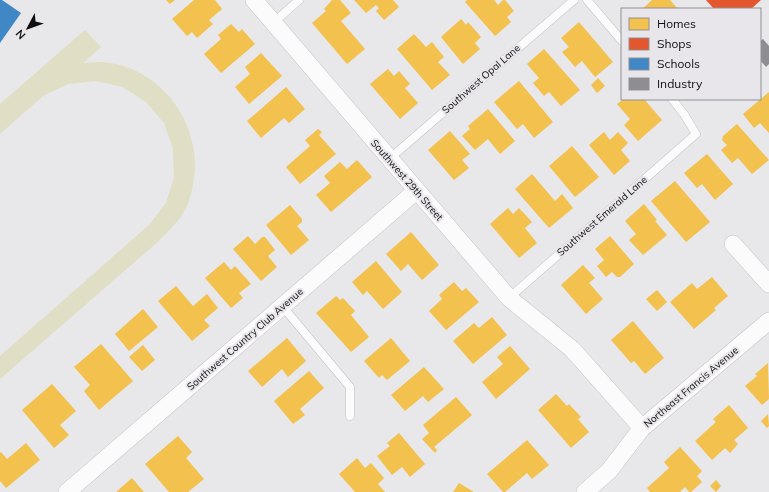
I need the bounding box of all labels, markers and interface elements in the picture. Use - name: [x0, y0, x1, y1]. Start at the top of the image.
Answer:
- north arrow: [8, 8, 48, 48]
- legend: [621, 8, 761, 100]
- text: Homes: [657, 16, 696, 31]
- text: N: [12, 27, 28, 42]
- text: Shops: [657, 36, 692, 51]
- street label: Southwest Opal Lane: [439, 41, 523, 117]
- text: Schools: [657, 56, 700, 71]
- text: Industry: [657, 76, 703, 91]
- street label: Southwest 29th Street: [368, 137, 446, 224]
- street label: Southwest Emerald Lane: [554, 173, 650, 259]
- street label: Southwest Country Club Avenue: [184, 285, 306, 393]
- street label: Northeast Francis Avenue: [641, 344, 741, 430]

